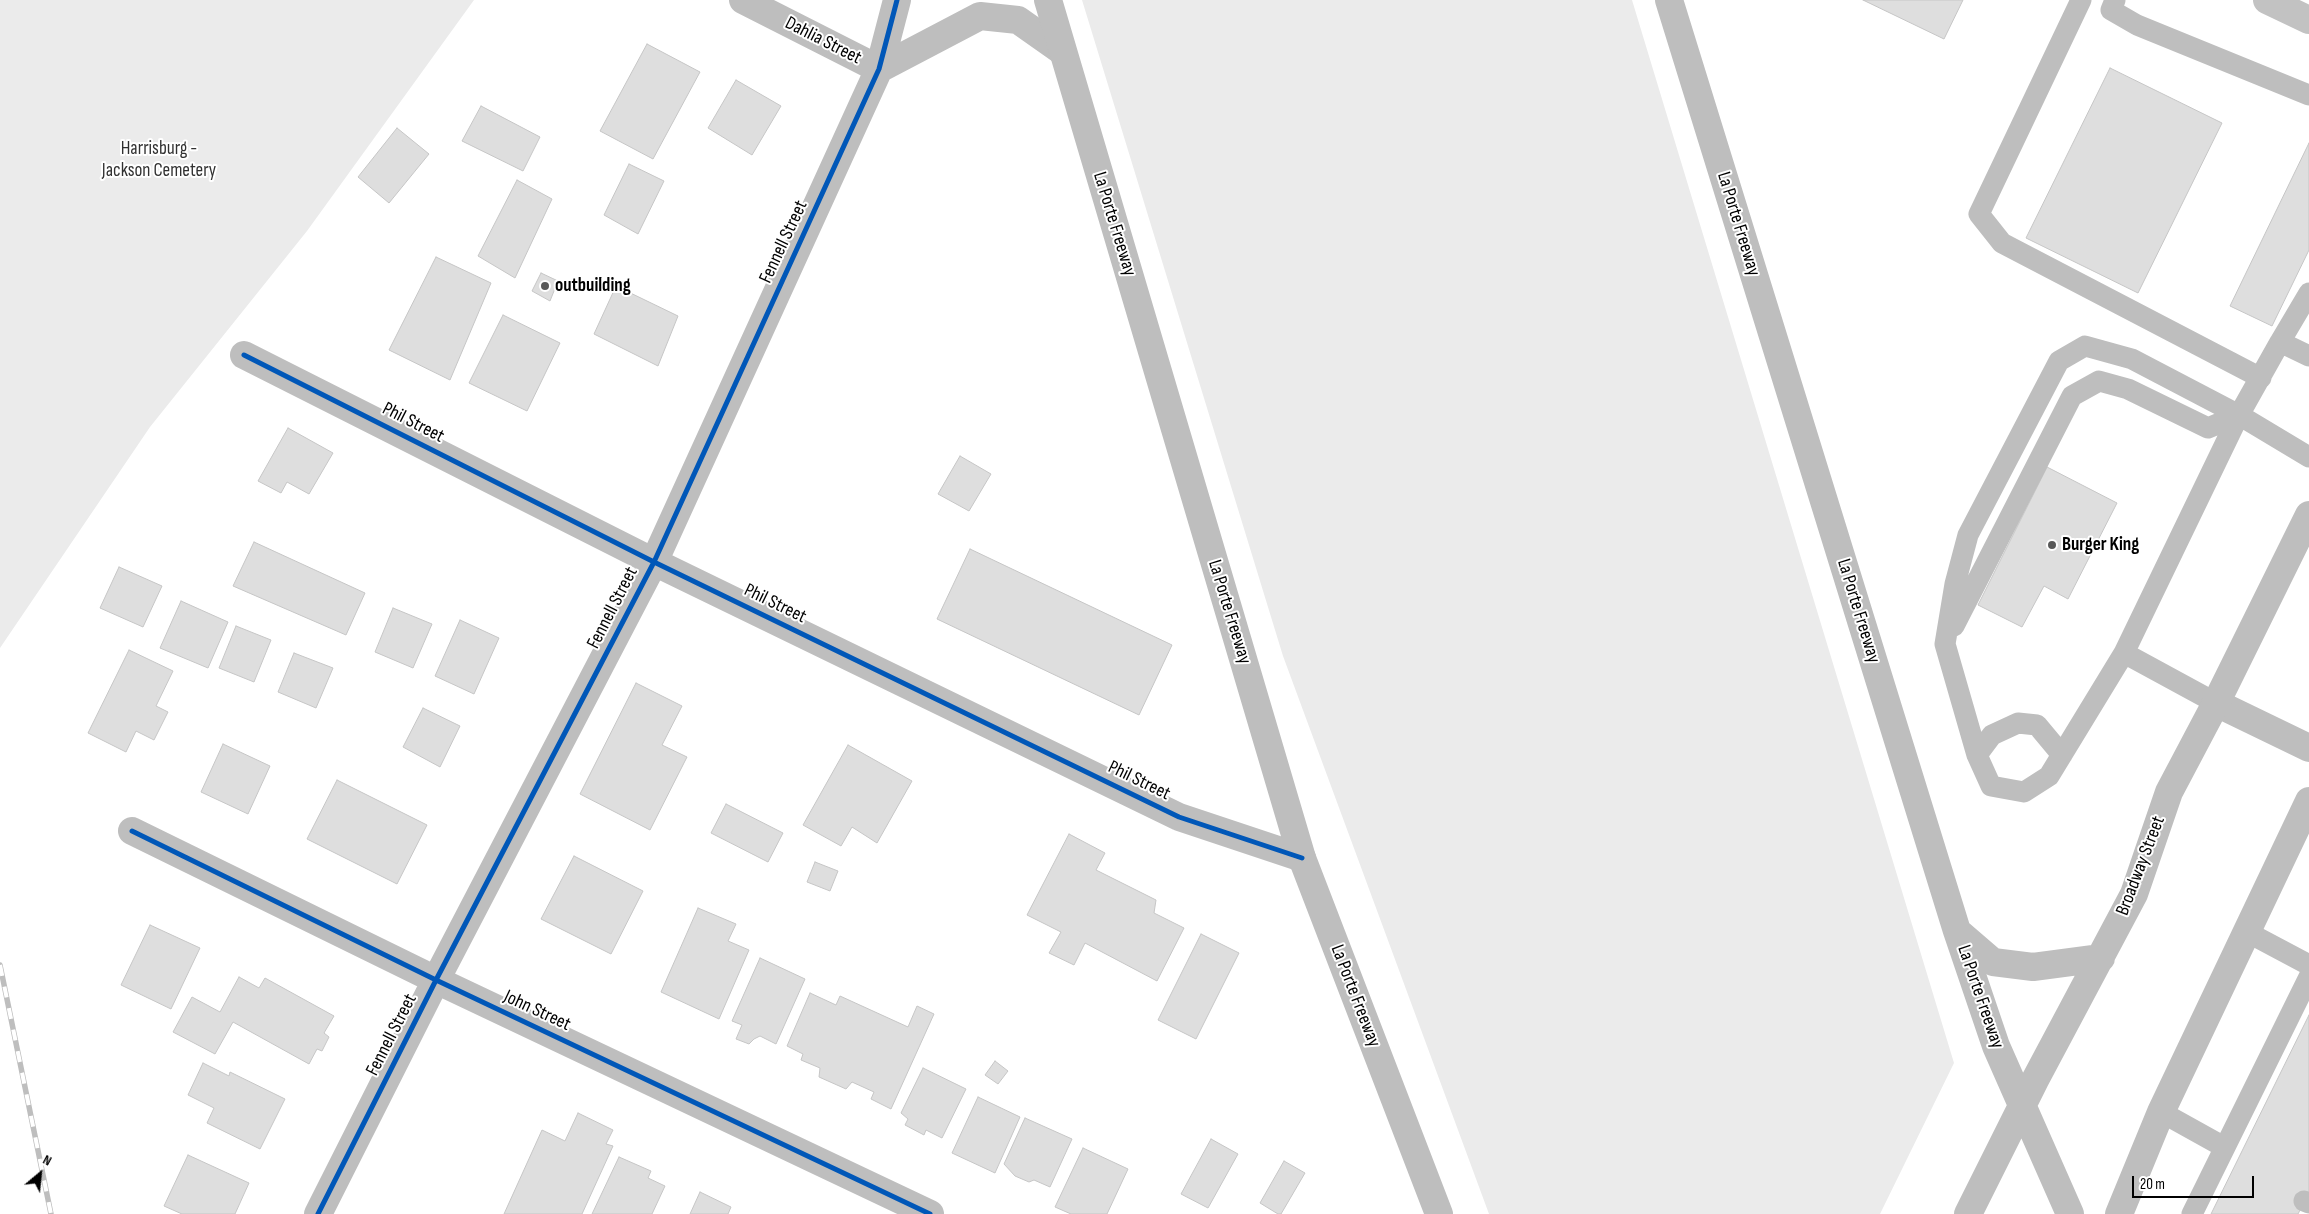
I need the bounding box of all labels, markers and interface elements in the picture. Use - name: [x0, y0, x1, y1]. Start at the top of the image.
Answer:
- street label: Dahlia Street: [781, 12, 865, 70]
- park label: Harrisburg - Jackson Cemetery: [102, 138, 216, 182]
- street label: La Porte Freeway: [1087, 169, 1141, 279]
- street label: La Porte Freeway: [1711, 169, 1765, 279]
- street label: Fennell Street: [755, 197, 813, 287]
- place label: outbuilding: [555, 275, 631, 297]
- marker: outbuilding: [539, 280, 551, 292]
- street label: Phil Street: [378, 398, 448, 448]
- place label: Burger King: [2062, 534, 2139, 556]
- marker: Burger King: [2046, 539, 2058, 551]
- street label: La Porte Freeway: [1831, 556, 1885, 666]
- street label: La Porte Freeway: [1202, 557, 1256, 667]
- street label: Fennell Street: [583, 563, 643, 653]
- street label: Phil Street: [740, 579, 810, 629]
- street label: Phil Street: [1104, 756, 1174, 806]
- street label: Broadway Street: [2112, 813, 2170, 919]
- street label: La Porte Freeway: [1325, 942, 1385, 1050]
- street label: La Porte Freeway: [1952, 942, 2008, 1052]
- street label: John Street: [500, 986, 574, 1036]
- street label: Fennell Street: [362, 990, 422, 1080]
- north arrow: [15, 1149, 65, 1199]
- text: N: [40, 1151, 55, 1170]
- scale bar: [2134, 1166, 2256, 1198]
- text: 20 m: [2140, 1175, 2165, 1194]

